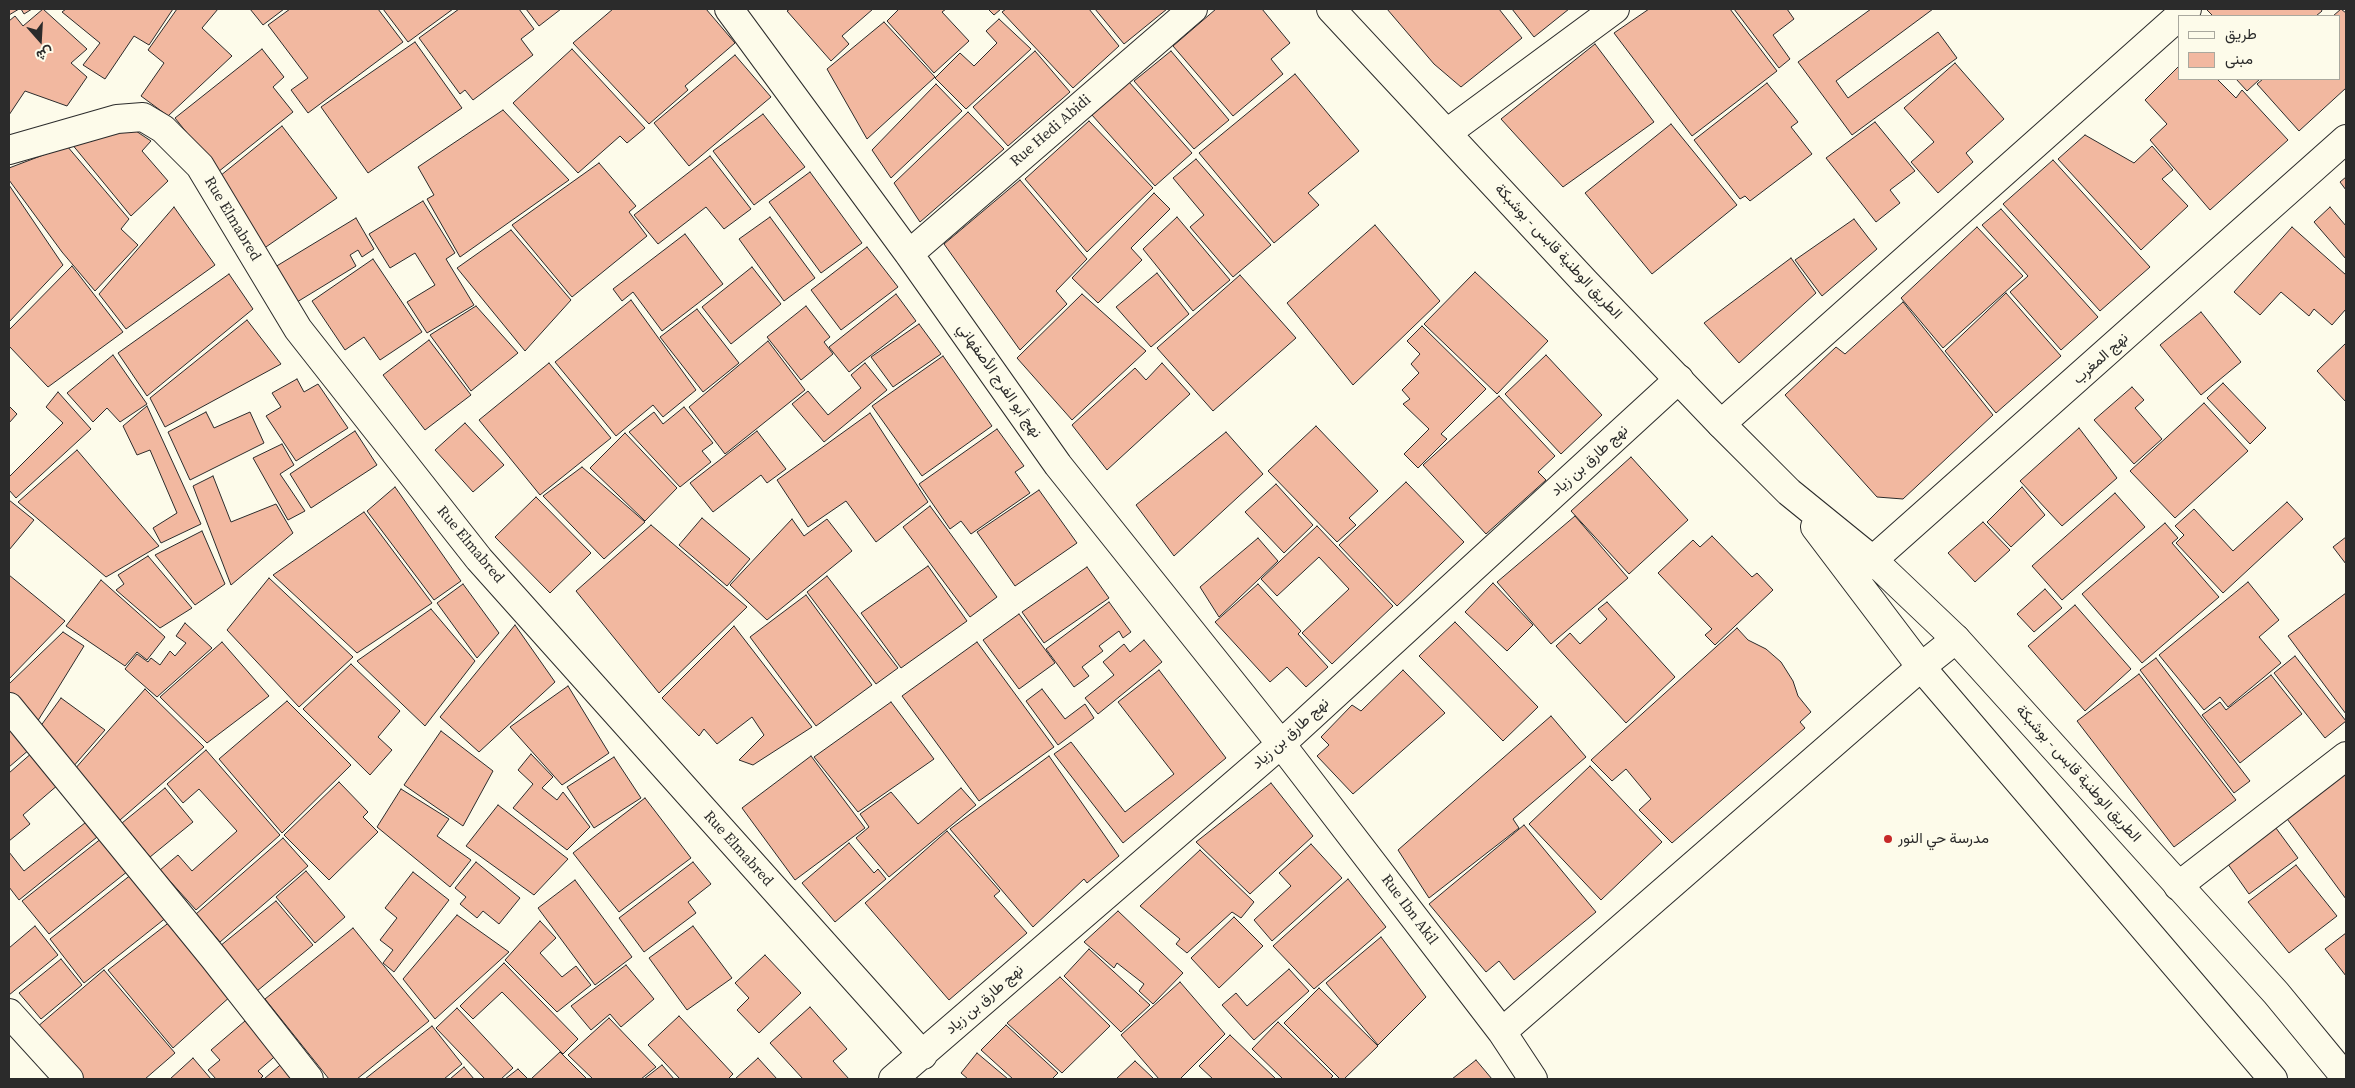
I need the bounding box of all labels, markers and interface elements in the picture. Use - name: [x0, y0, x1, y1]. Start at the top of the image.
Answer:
- north arrow: [15, 15, 65, 65]
- legend: [2178, 15, 2340, 80]
- text: طريق: [2225, 23, 2257, 44]
- text: ش: [34, 42, 56, 66]
- text: مبنى: [2225, 48, 2253, 69]
- street label: Rue Hedi Abidi: [1007, 91, 1095, 171]
- street label: Rue Elmabred: [200, 174, 264, 264]
- street label: الطريق الوطنية قابس - بوشبكة: [1491, 181, 1625, 323]
- street label: نهج أبو الفرج الأصفهاني: [953, 320, 1045, 442]
- street label: نهج المغرب: [2070, 329, 2132, 389]
- street label: نهج طارق بن زياد: [1548, 422, 1632, 500]
- street label: Rue Elmabred: [433, 503, 507, 587]
- street label: نهج طارق بن زياد: [1249, 695, 1333, 773]
- street label: الطريق الوطنية قابس - بوشبكة: [2012, 702, 2144, 846]
- street label: Rue Elmabred: [700, 808, 776, 890]
- place label: مدرسة حي النور: [1898, 830, 1989, 848]
- marker: مدرسة حي النور: [1882, 833, 1894, 845]
- street label: Rue Ibn Akil: [1377, 871, 1441, 949]
- street label: نهج طارق بن زياد: [942, 961, 1028, 1039]

